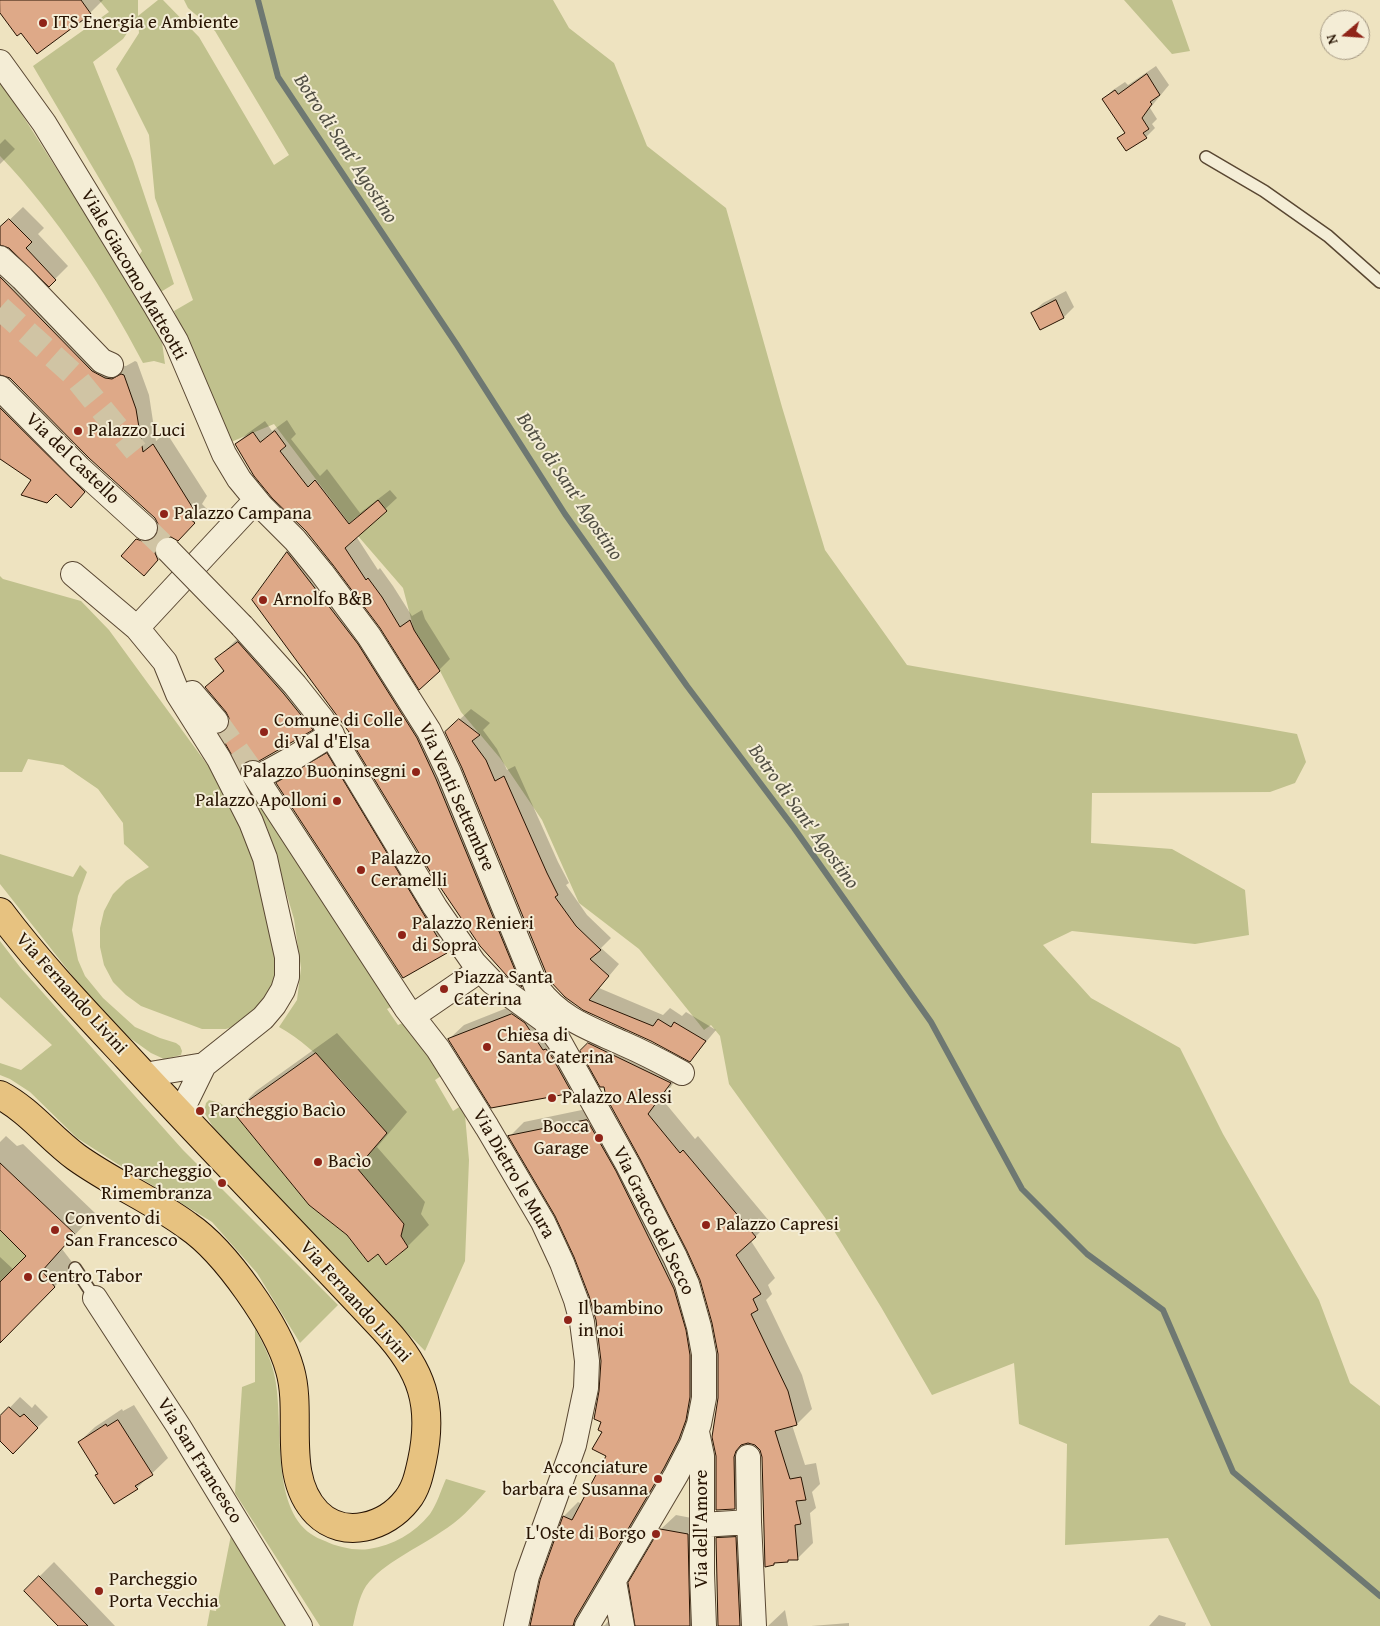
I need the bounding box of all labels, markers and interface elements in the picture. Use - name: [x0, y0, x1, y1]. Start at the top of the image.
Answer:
- north arrow: [1320, 10, 1370, 60]
- place label: ITS Energia e Ambiente: [53, 12, 238, 34]
- marker: ITS Energia e Ambiente: [37, 17, 49, 29]
- text: N: [1321, 32, 1343, 47]
- water label: Botro di Sant' Agostino: [288, 70, 402, 228]
- street label: Viale Giacomo Matteotti: [75, 185, 191, 365]
- street label: Via del Castello: [20, 408, 124, 510]
- water label: Botro di Sant' Agostino: [511, 409, 627, 565]
- place label: Palazzo Luci: [88, 420, 185, 442]
- marker: Palazzo Luci: [72, 425, 84, 437]
- place label: Palazzo Campana: [174, 503, 312, 525]
- marker: Palazzo Campana: [158, 508, 170, 520]
- place label: Arnolfo B&B: [273, 589, 372, 611]
- marker: Arnolfo B&B: [257, 594, 269, 606]
- place label: Comune di Colle di Val d'Elsa: [274, 710, 403, 754]
- street label: Via Venti Settembre: [413, 719, 499, 875]
- marker: Comune di Colle di Val d'Elsa: [258, 726, 270, 738]
- water label: Botro di Sant' Agostino: [742, 740, 864, 894]
- place label: Palazzo Buoninsegni: [243, 761, 406, 783]
- marker: Palazzo Buoninsegni: [410, 766, 422, 778]
- place label: Palazzo Apolloni: [195, 790, 327, 812]
- marker: Palazzo Apolloni: [331, 795, 343, 807]
- place label: Palazzo Ceramelli: [371, 848, 447, 892]
- marker: Palazzo Ceramelli: [355, 864, 367, 876]
- place label: Palazzo Renieri di Sopra: [412, 913, 534, 957]
- street label: Via Fernando Livini: [10, 928, 132, 1060]
- marker: Palazzo Renieri di Sopra: [396, 929, 408, 941]
- place label: Piazza Santa Caterina: [454, 967, 553, 1011]
- marker: Piazza Santa Caterina: [438, 983, 450, 995]
- place label: Chiesa di Santa Caterina: [497, 1025, 614, 1069]
- marker: Chiesa di Santa Caterina: [481, 1041, 493, 1053]
- place label: Palazzo Alessi: [562, 1087, 672, 1109]
- marker: Palazzo Alessi: [546, 1092, 558, 1104]
- place label: Parcheggio Bacìo: [210, 1100, 346, 1122]
- marker: Parcheggio Bacìo: [194, 1105, 206, 1117]
- street label: Via Dietro le Mura: [467, 1105, 559, 1243]
- place label: Bocca Garage: [534, 1116, 589, 1160]
- marker: Bocca Garage: [593, 1132, 605, 1144]
- street label: Via Gracco del Secco: [607, 1143, 699, 1299]
- place label: Bacìo: [328, 1151, 371, 1173]
- marker: Bacìo: [312, 1156, 324, 1168]
- place label: Parcheggio Rimembranza: [101, 1161, 212, 1205]
- marker: Parcheggio Rimembranza: [216, 1177, 228, 1189]
- place label: Convento di San Francesco: [65, 1208, 178, 1252]
- place label: Palazzo Capresi: [716, 1214, 839, 1236]
- marker: Palazzo Capresi: [700, 1219, 712, 1231]
- marker: Convento di San Francesco: [49, 1224, 61, 1236]
- street label: Via Fernando Livini: [294, 1236, 416, 1368]
- place label: Centro Tabor: [38, 1266, 142, 1288]
- marker: Centro Tabor: [22, 1271, 34, 1283]
- place label: Il bambino in noi: [578, 1298, 663, 1342]
- marker: Il bambino in noi: [562, 1314, 574, 1326]
- street label: Via San Francesco: [151, 1394, 247, 1528]
- place label: Acconciature barbara e Susanna: [502, 1457, 648, 1501]
- street label: Via dell'Amore: [691, 1470, 713, 1588]
- marker: Acconciature barbara e Susanna: [652, 1473, 664, 1485]
- place label: L'Oste di Borgo: [526, 1523, 646, 1545]
- marker: L'Oste di Borgo: [650, 1528, 662, 1540]
- place label: Parcheggio Porta Vecchia: [109, 1569, 218, 1613]
- marker: Parcheggio Porta Vecchia: [93, 1585, 105, 1597]

